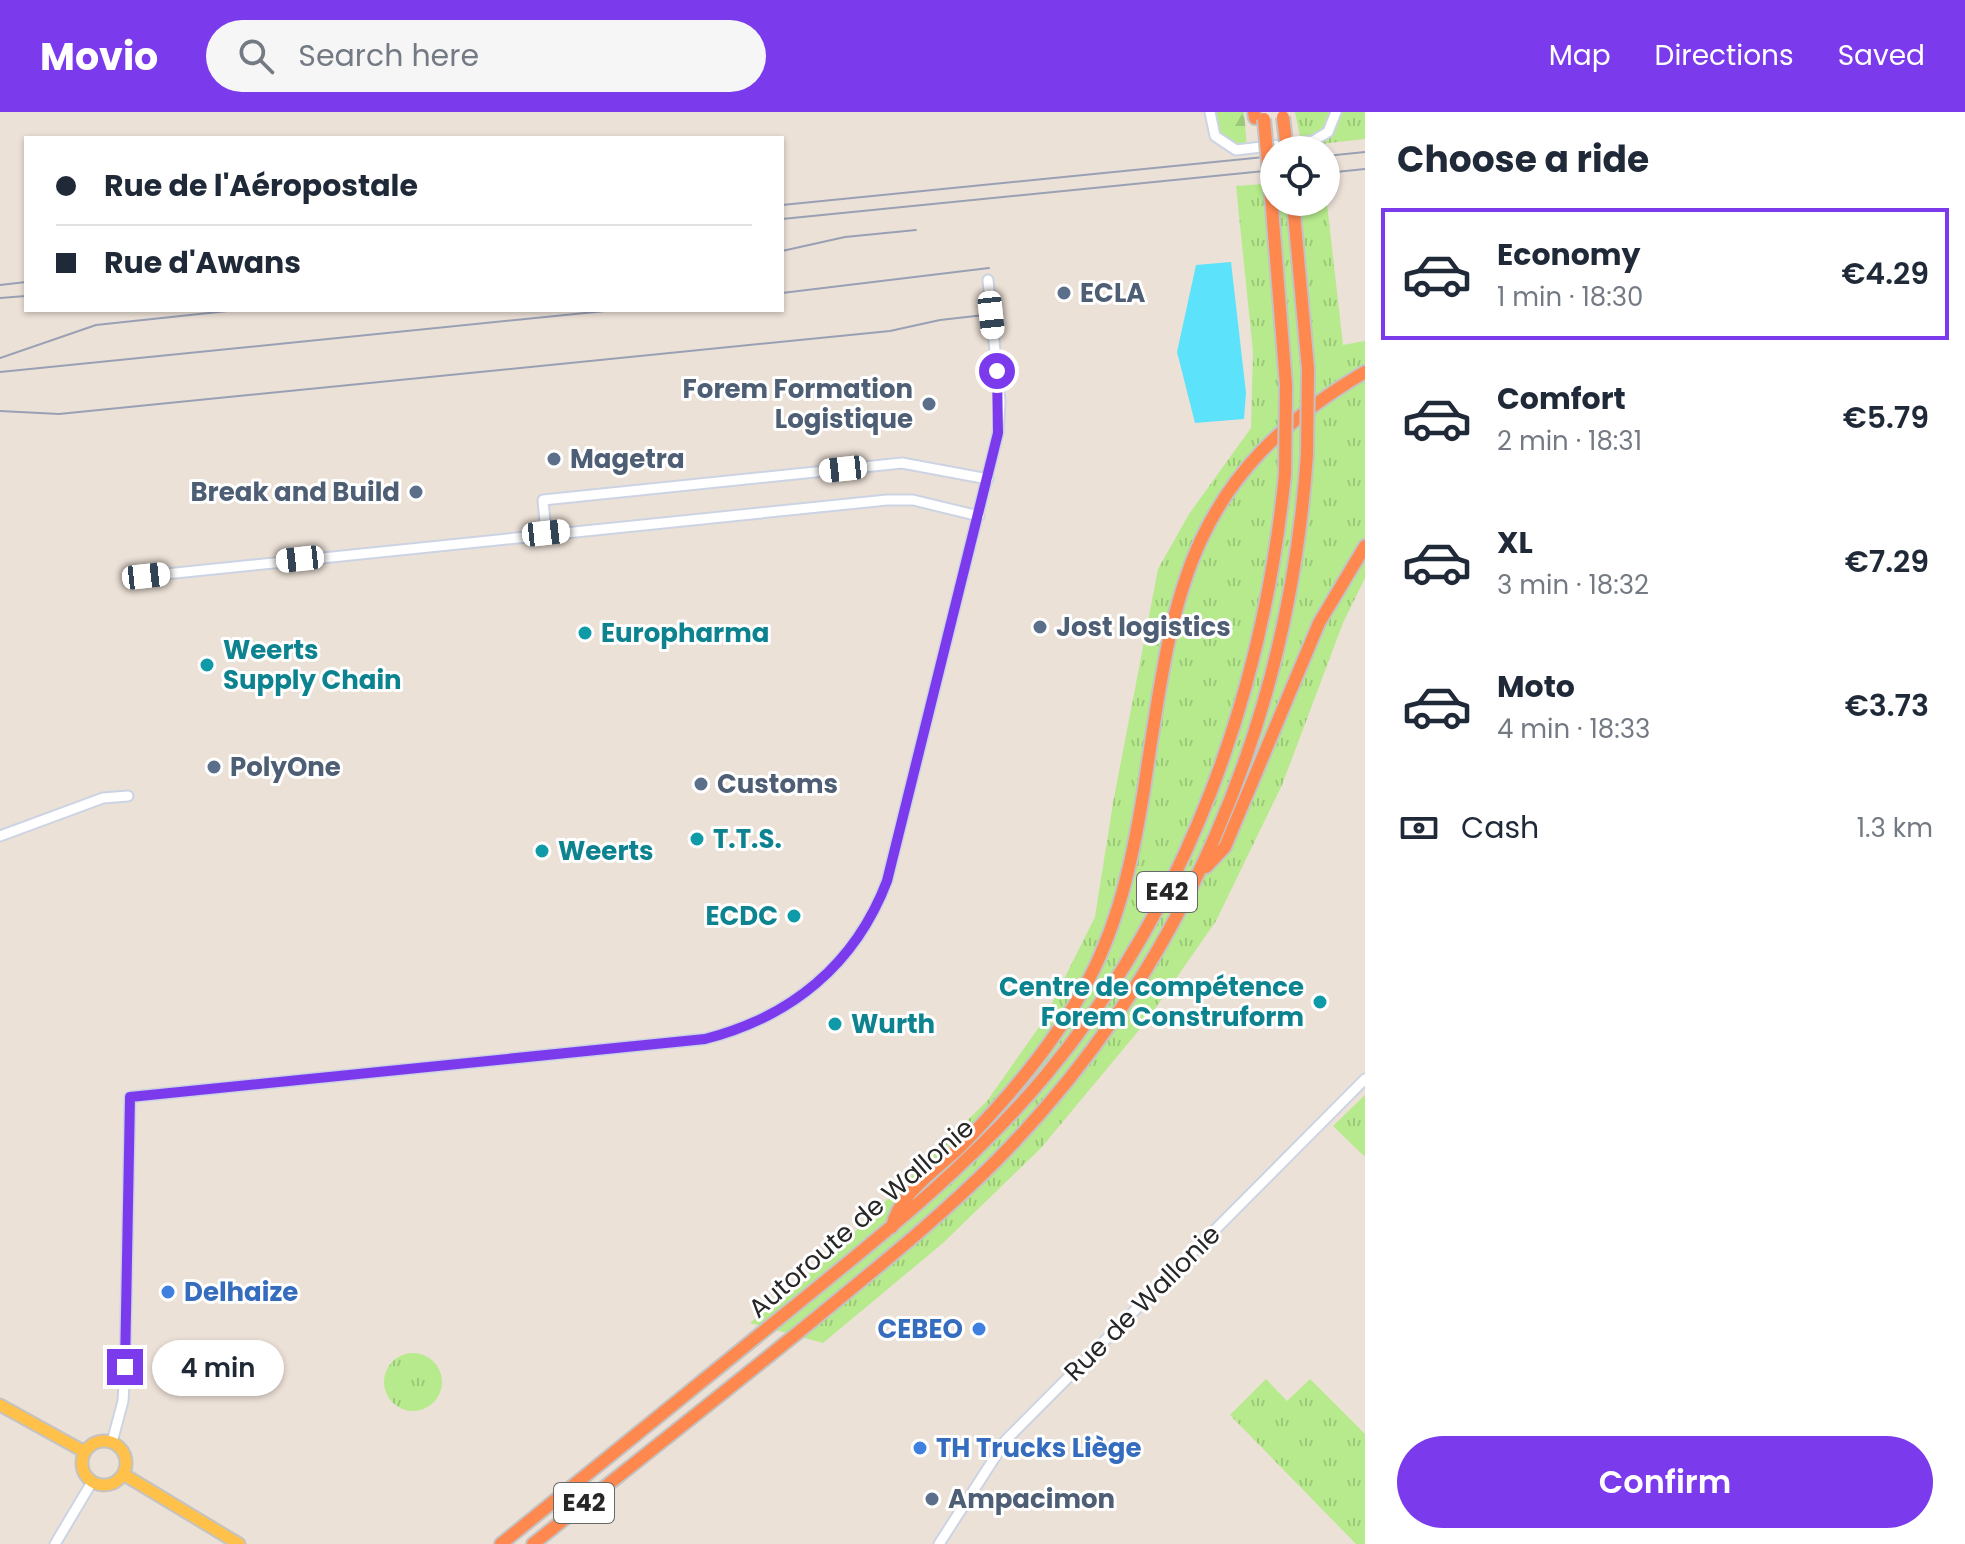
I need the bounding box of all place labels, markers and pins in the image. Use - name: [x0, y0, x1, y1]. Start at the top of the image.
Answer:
- place label: ECLA: [1080, 275, 1145, 311]
- marker: ECLA: [1055, 284, 1073, 302]
- place label: Forem Formation Logistique: [683, 371, 913, 437]
- marker: Forem Formation Logistique: [920, 395, 938, 413]
- place label: Magetra: [570, 441, 685, 477]
- marker: Magetra: [545, 450, 563, 468]
- place label: Break and Build: [190, 474, 400, 510]
- marker: Break and Build: [407, 483, 425, 501]
- place label: Jost logistics: [1056, 609, 1231, 645]
- place label: Europharma: [601, 615, 769, 651]
- marker: Jost logistics: [1031, 618, 1049, 636]
- marker: Europharma: [576, 624, 594, 642]
- place label: Weerts Supply Chain: [223, 632, 402, 698]
- marker: Weerts Supply Chain: [198, 656, 216, 674]
- place label: PolyOne: [230, 749, 341, 785]
- marker: PolyOne: [205, 758, 223, 776]
- place label: Customs: [717, 766, 838, 802]
- marker: Customs: [692, 775, 710, 793]
- place label: T.T.S.: [713, 821, 782, 857]
- marker: T.T.S.: [688, 830, 706, 848]
- place label: Weerts: [558, 833, 654, 869]
- marker: Weerts: [533, 842, 551, 860]
- place label: ECDC: [705, 898, 778, 934]
- marker: ECDC: [785, 907, 803, 925]
- place label: Centre de compétence Forem Construform: [999, 969, 1304, 1035]
- marker: Centre de compétence Forem Construform: [1311, 993, 1329, 1011]
- place label: Wurth: [851, 1006, 935, 1042]
- marker: Wurth: [826, 1015, 844, 1033]
- place label: Delhaize: [184, 1274, 298, 1310]
- marker: Delhaize: [159, 1283, 177, 1301]
- place label: CEBEO: [877, 1311, 963, 1347]
- marker: CEBEO: [970, 1320, 988, 1338]
- place label: TH Trucks Liège: [936, 1430, 1141, 1466]
- marker: TH Trucks Liège: [911, 1439, 929, 1457]
- place label: Ampacimon: [948, 1481, 1115, 1517]
- marker: Ampacimon: [923, 1490, 941, 1508]

